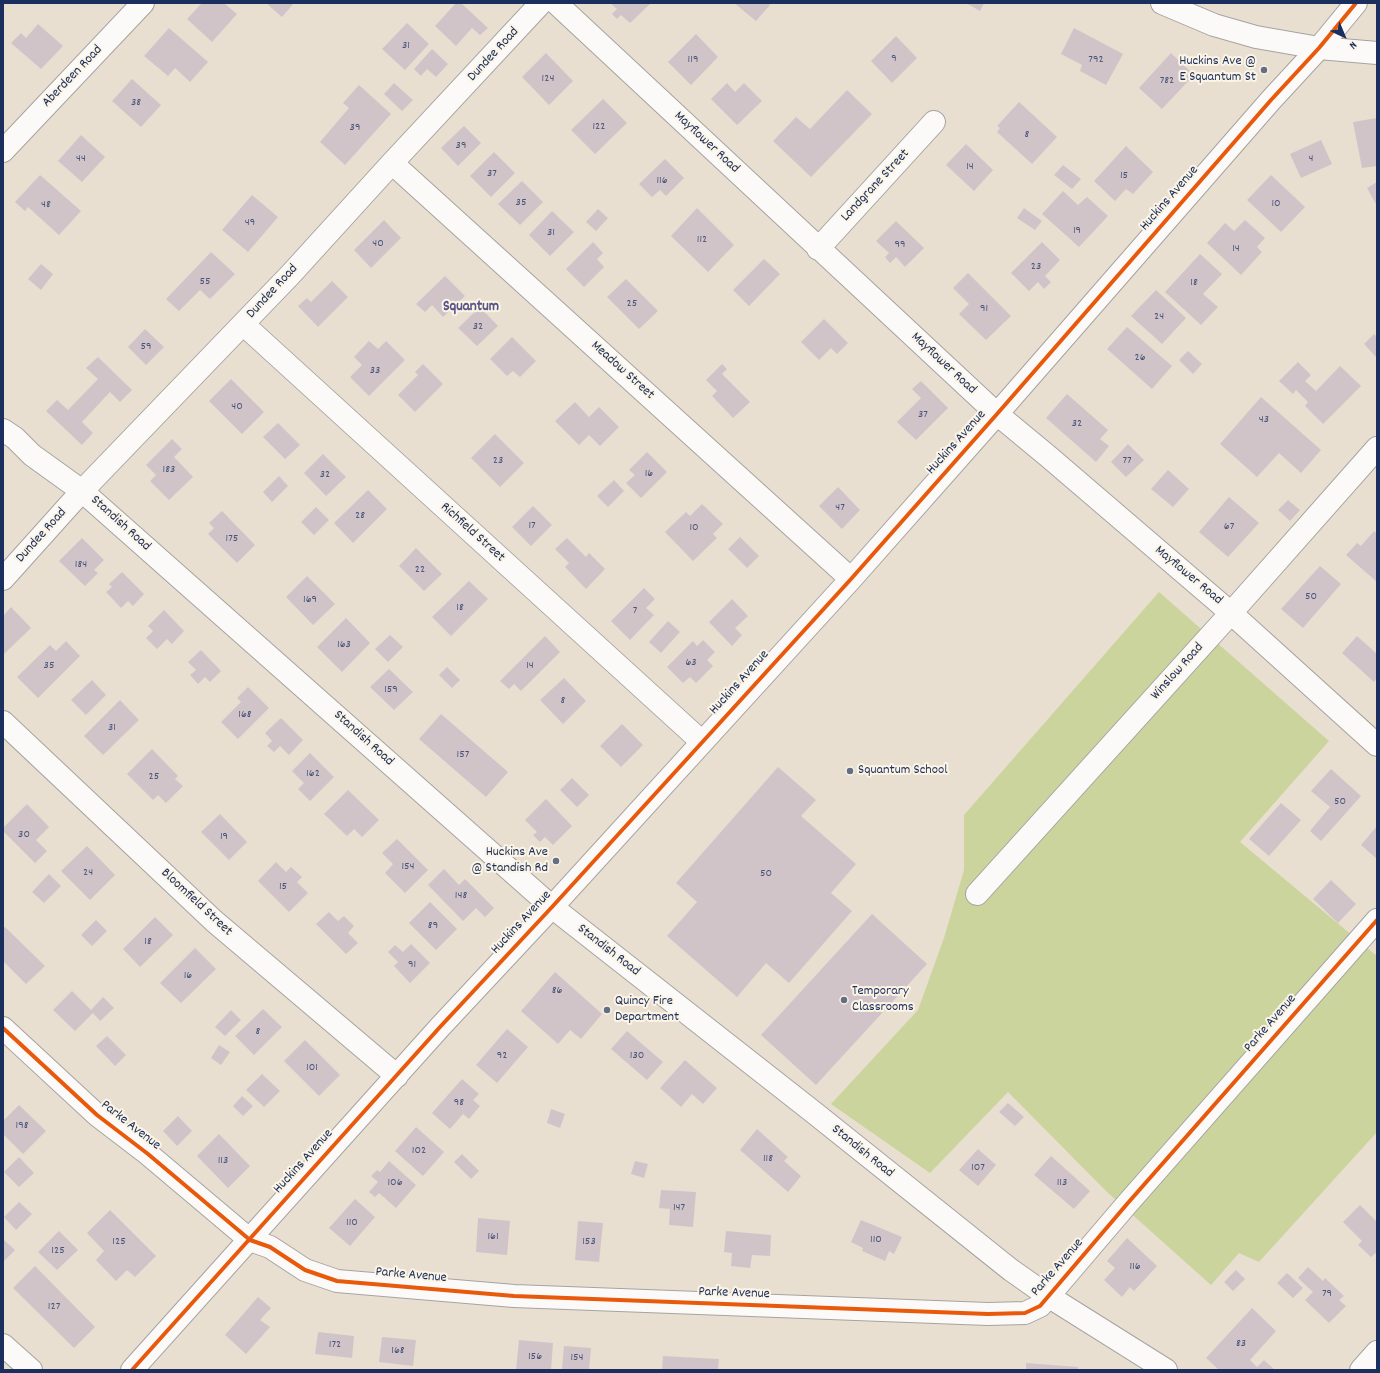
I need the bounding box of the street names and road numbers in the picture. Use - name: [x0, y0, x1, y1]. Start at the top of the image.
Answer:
- street label: Dundee Road: [465, 24, 523, 86]
- street label: Aberdeen Road: [39, 42, 107, 112]
- street label: Mayflower Road: [670, 108, 742, 178]
- street label: Landgrane Street: [838, 146, 914, 226]
- street label: Huckins Avenue: [1137, 163, 1203, 235]
- street label: Dundee Road: [244, 261, 302, 323]
- street label: Mayflower Road: [907, 329, 979, 399]
- street label: Meadow Street: [587, 338, 657, 404]
- street label: Huckins Avenue: [924, 407, 990, 479]
- street label: Standish Road: [86, 493, 154, 555]
- street label: Richfield Street: [436, 500, 508, 566]
- street label: Dundee Road: [13, 505, 71, 567]
- street label: Mayflower Road: [1151, 543, 1225, 609]
- street label: Winslow Road: [1148, 640, 1208, 704]
- street label: Huckins Avenue: [707, 647, 773, 719]
- street label: Standish Road: [329, 708, 397, 770]
- street label: Bloomfield Street: [157, 866, 235, 940]
- street label: Huckins Avenue: [488, 888, 556, 958]
- street label: Standish Road: [573, 921, 643, 981]
- street label: Parke Avenue: [1241, 991, 1301, 1057]
- street label: Parke Avenue: [97, 1097, 163, 1155]
- street label: Standish Road: [827, 1122, 897, 1182]
- street label: Huckins Avenue: [271, 1126, 337, 1198]
- street label: Parke Avenue: [1028, 1235, 1088, 1301]
- street label: Parke Avenue: [375, 1265, 447, 1287]
- street label: Parke Avenue: [698, 1284, 770, 1304]

